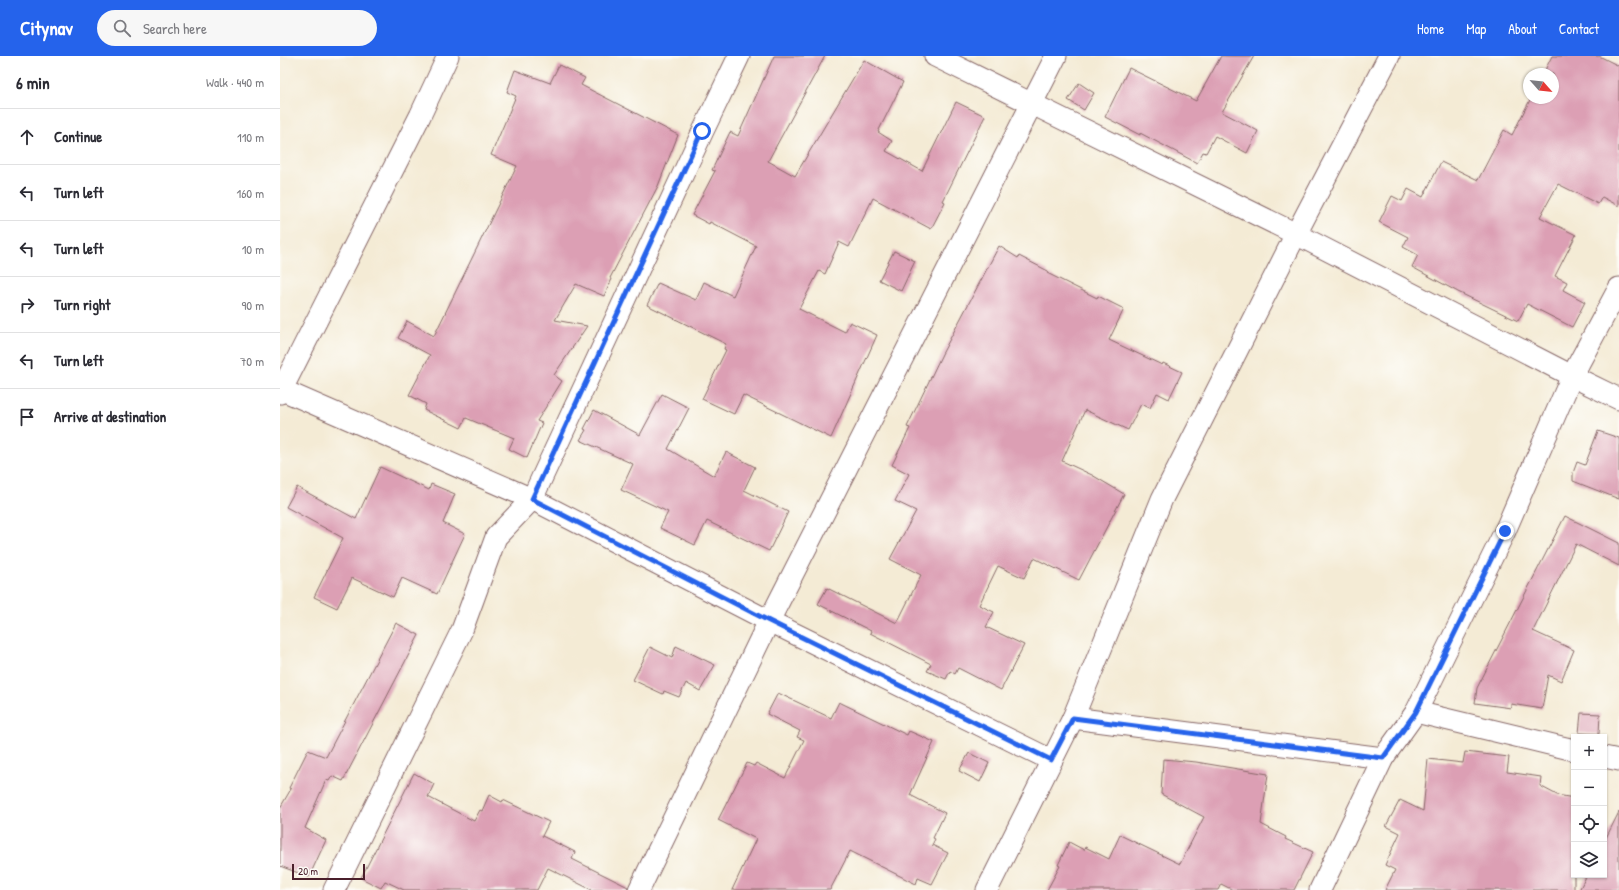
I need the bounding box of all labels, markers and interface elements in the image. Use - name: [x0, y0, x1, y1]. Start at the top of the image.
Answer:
- search box: [97, 10, 377, 46]
- text: Citynav: [20, 15, 73, 41]
- icon: search: [111, 17, 133, 39]
- text: Search here: [143, 18, 207, 39]
- text: Home: [1417, 19, 1444, 38]
- text: Map: [1466, 19, 1486, 38]
- text: About: [1508, 19, 1537, 38]
- text: Contact: [1559, 19, 1599, 38]
- north arrow: [1523, 68, 1559, 104]
- text: 6 min: [16, 71, 50, 94]
- text: Walk · 440 m: [206, 73, 264, 91]
- route start: [693, 122, 711, 140]
- icon: ahead: [16, 126, 38, 148]
- text: Continue: [54, 126, 102, 147]
- text: 110 m: [237, 128, 264, 146]
- icon: left: [16, 182, 38, 204]
- text: Turn left: [54, 182, 104, 203]
- text: 160 m: [236, 184, 264, 202]
- icon: left: [16, 238, 38, 260]
- text: Turn left: [54, 238, 104, 259]
- text: 10 m: [242, 240, 264, 258]
- icon: right: [16, 294, 38, 316]
- text: Turn right: [54, 294, 110, 315]
- text: 90 m: [242, 296, 264, 314]
- icon: left: [16, 350, 38, 372]
- text: Turn left: [54, 350, 104, 371]
- text: 70 m: [240, 352, 264, 370]
- icon: arrive: [16, 406, 38, 428]
- text: Arrive at destination: [54, 406, 166, 427]
- route end: [1496, 522, 1514, 540]
- map controls: [1571, 734, 1607, 878]
- button: +: [1571, 734, 1607, 770]
- button: −: [1571, 770, 1607, 806]
- button: locate: [1571, 806, 1607, 842]
- button: layers: [1571, 842, 1607, 878]
- scale bar: [292, 862, 365, 881]
- text: 20 m: [298, 864, 318, 878]

